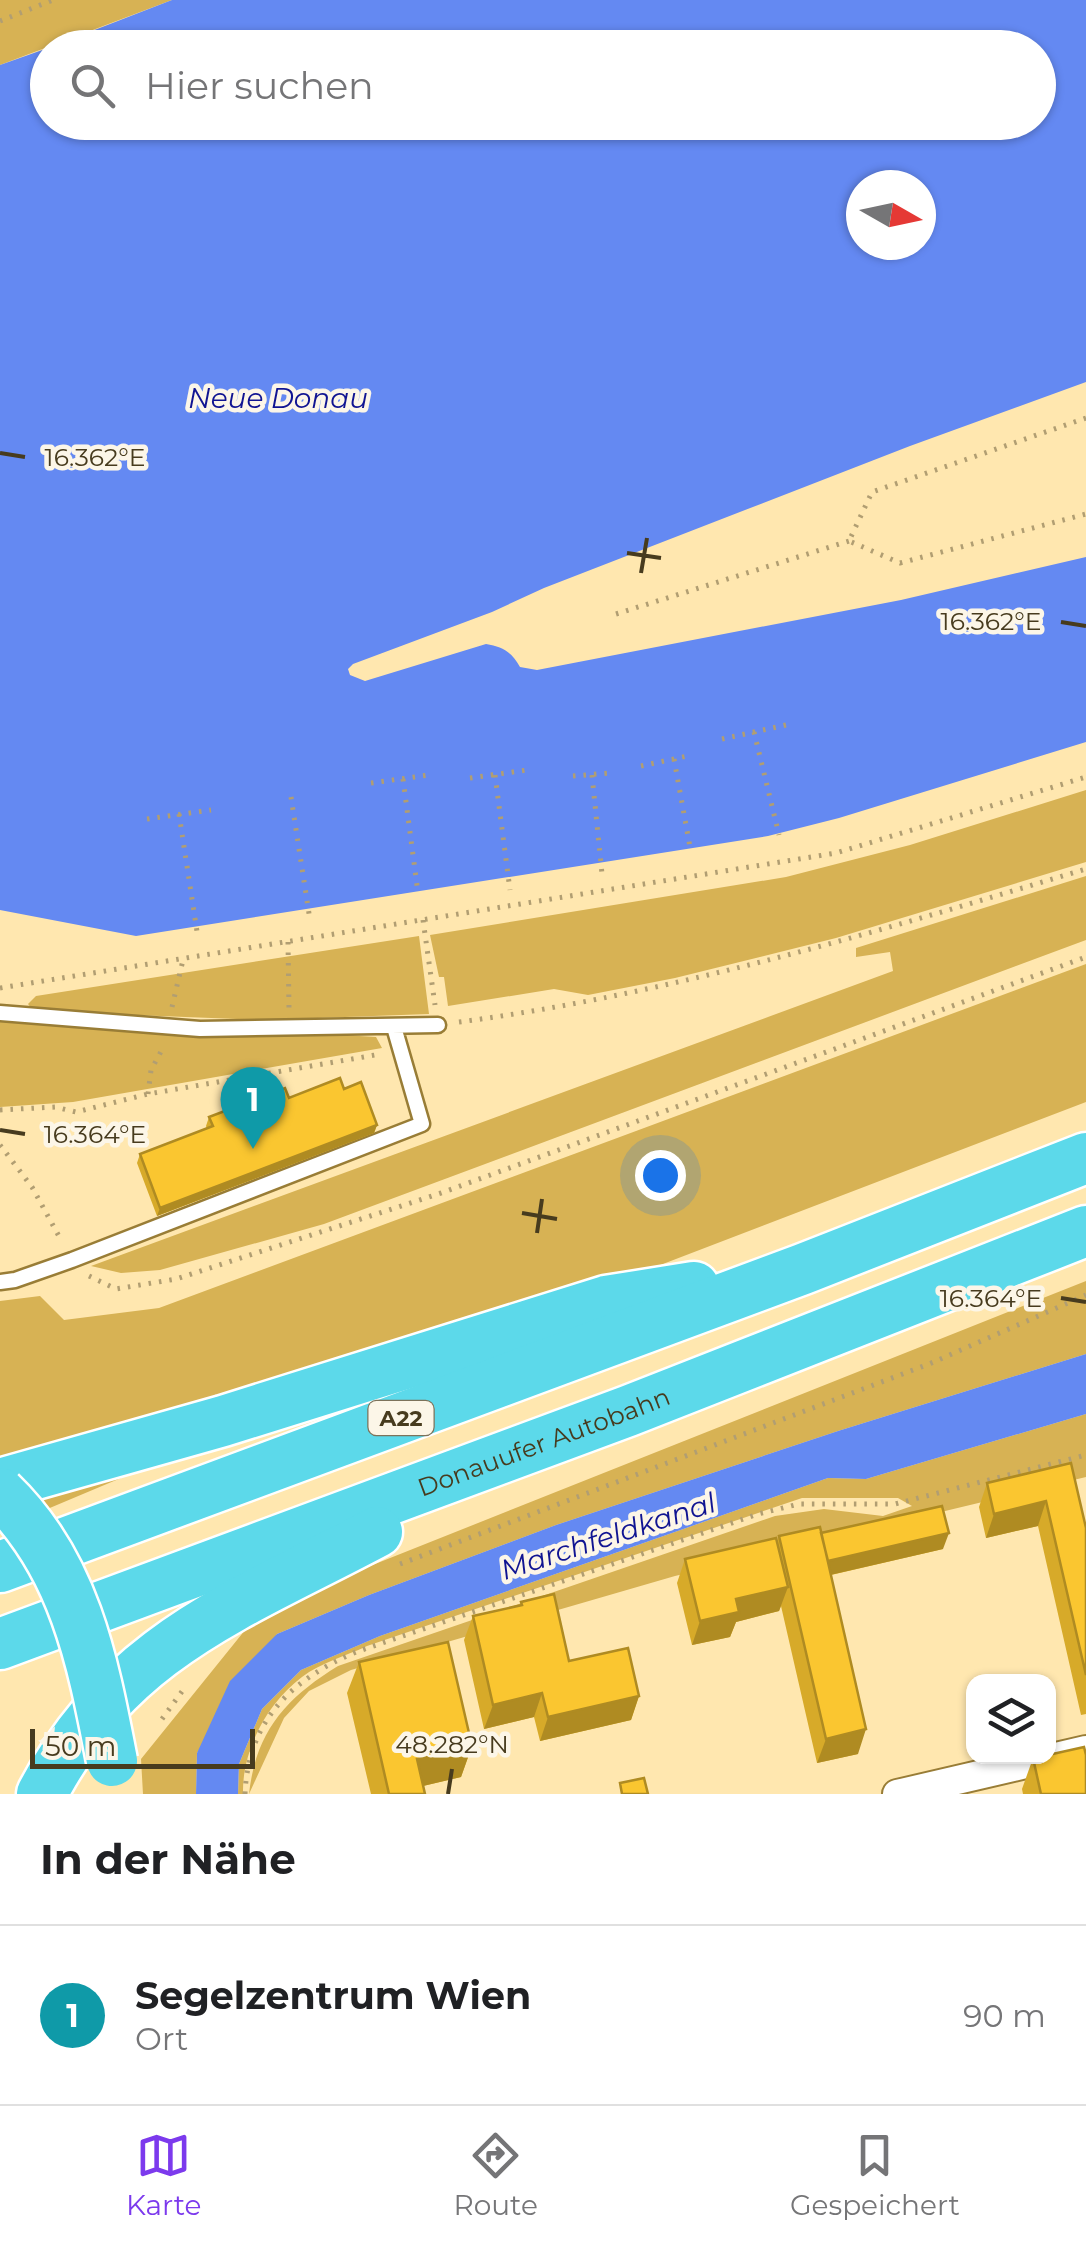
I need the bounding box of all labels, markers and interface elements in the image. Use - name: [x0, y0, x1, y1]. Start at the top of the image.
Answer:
- search box: [30, 30, 1056, 140]
- icon: search: [65, 58, 120, 113]
- text: Hier suchen: [145, 62, 374, 109]
- north arrow: [846, 170, 936, 260]
- water label: Neue Donau: [188, 381, 368, 415]
- text: 16.362°E: [45, 442, 145, 472]
- text: 16.362°E: [941, 606, 1041, 636]
- pin: 1: [220, 1066, 286, 1149]
- text: 16.364°E: [44, 1119, 146, 1149]
- your location: [635, 1150, 686, 1201]
- text: 16.364°E: [940, 1283, 1042, 1313]
- street label: Donauufer Autobahn: [413, 1381, 674, 1503]
- road number: A22: [368, 1401, 434, 1435]
- water label: Marchfeldkanal: [496, 1485, 720, 1587]
- map controls: [966, 1674, 1056, 1764]
- button: layers: [966, 1674, 1056, 1764]
- scale bar: [30, 1724, 255, 1768]
- text: 50 m: [45, 1729, 116, 1763]
- text: 48.282°N: [395, 1729, 509, 1759]
- text: In der Nähe: [40, 1833, 296, 1885]
- text: Segelzentrum Wien: [135, 1972, 531, 2019]
- text: 1: [66, 1996, 79, 2035]
- text: 90 m: [963, 1996, 1046, 2035]
- text: Ort: [135, 2019, 188, 2058]
- tab: Karte: [126, 2128, 201, 2222]
- tab: Route: [454, 2128, 538, 2222]
- tab: Gespeichert: [790, 2128, 960, 2222]

